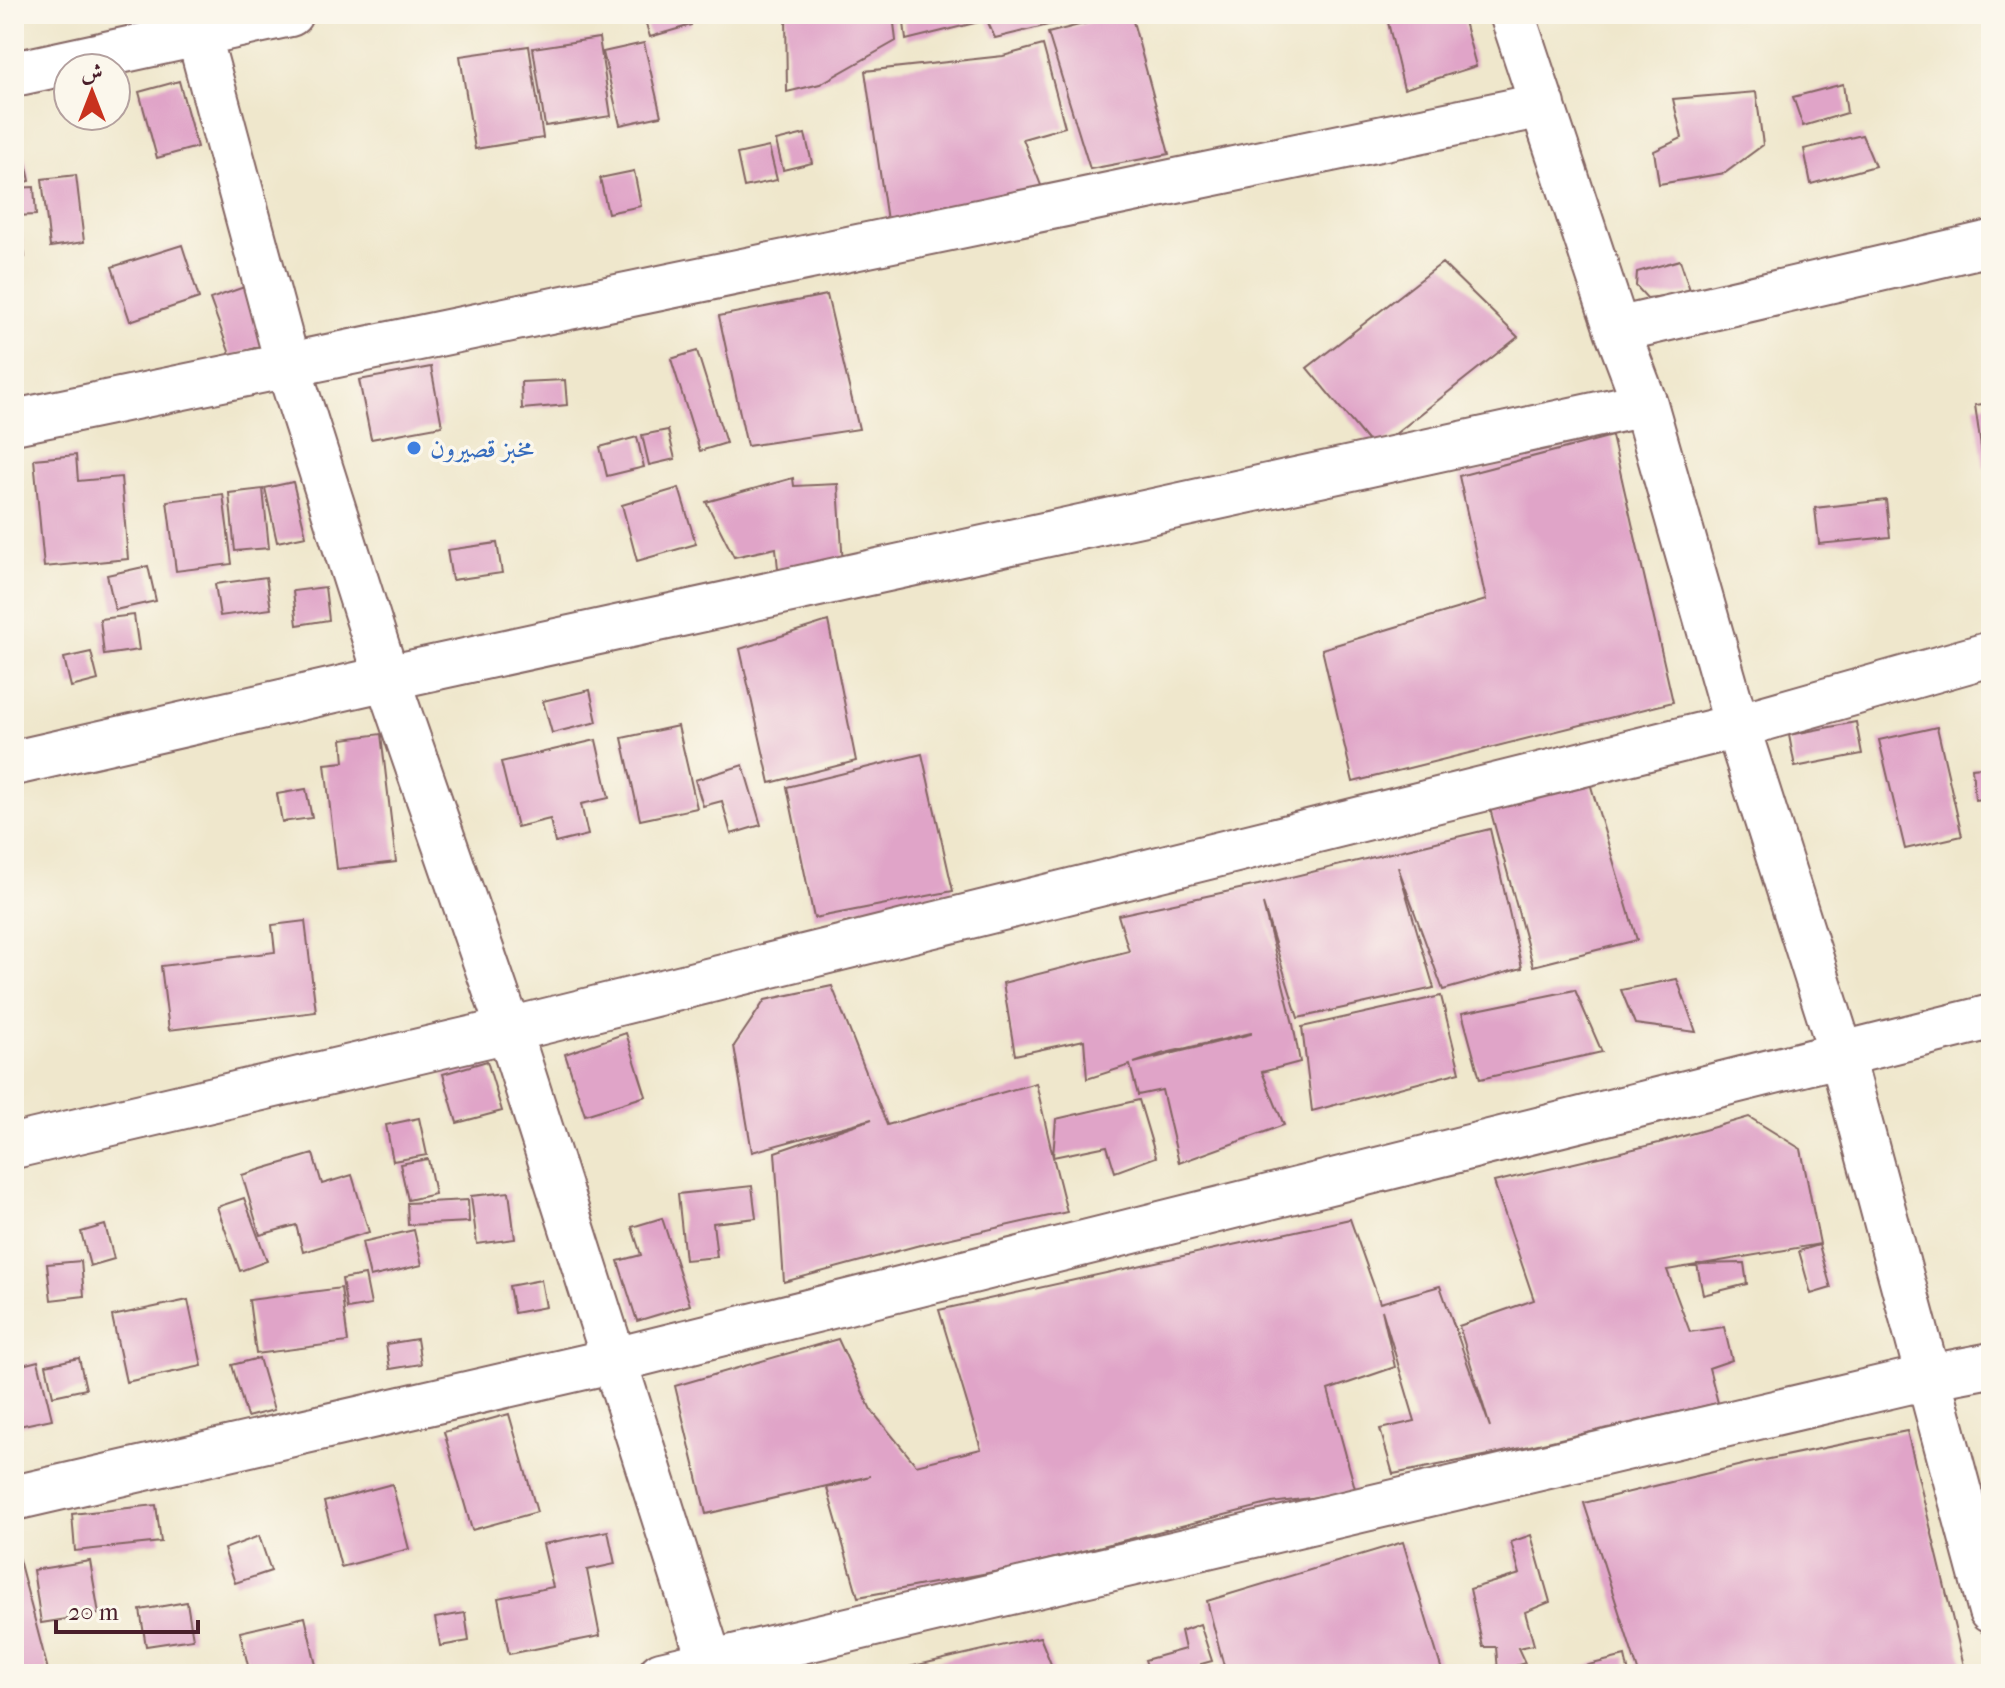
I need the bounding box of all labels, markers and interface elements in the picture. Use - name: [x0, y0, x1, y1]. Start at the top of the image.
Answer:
- north arrow: [52, 52, 132, 132]
- text: ش: [81, 60, 103, 86]
- place label: مخبز قصيرون: [430, 433, 534, 464]
- marker: مخبز قصيرون: [405, 439, 423, 457]
- scale bar: [56, 1584, 198, 1634]
- text: 20 m: [68, 1598, 119, 1626]

